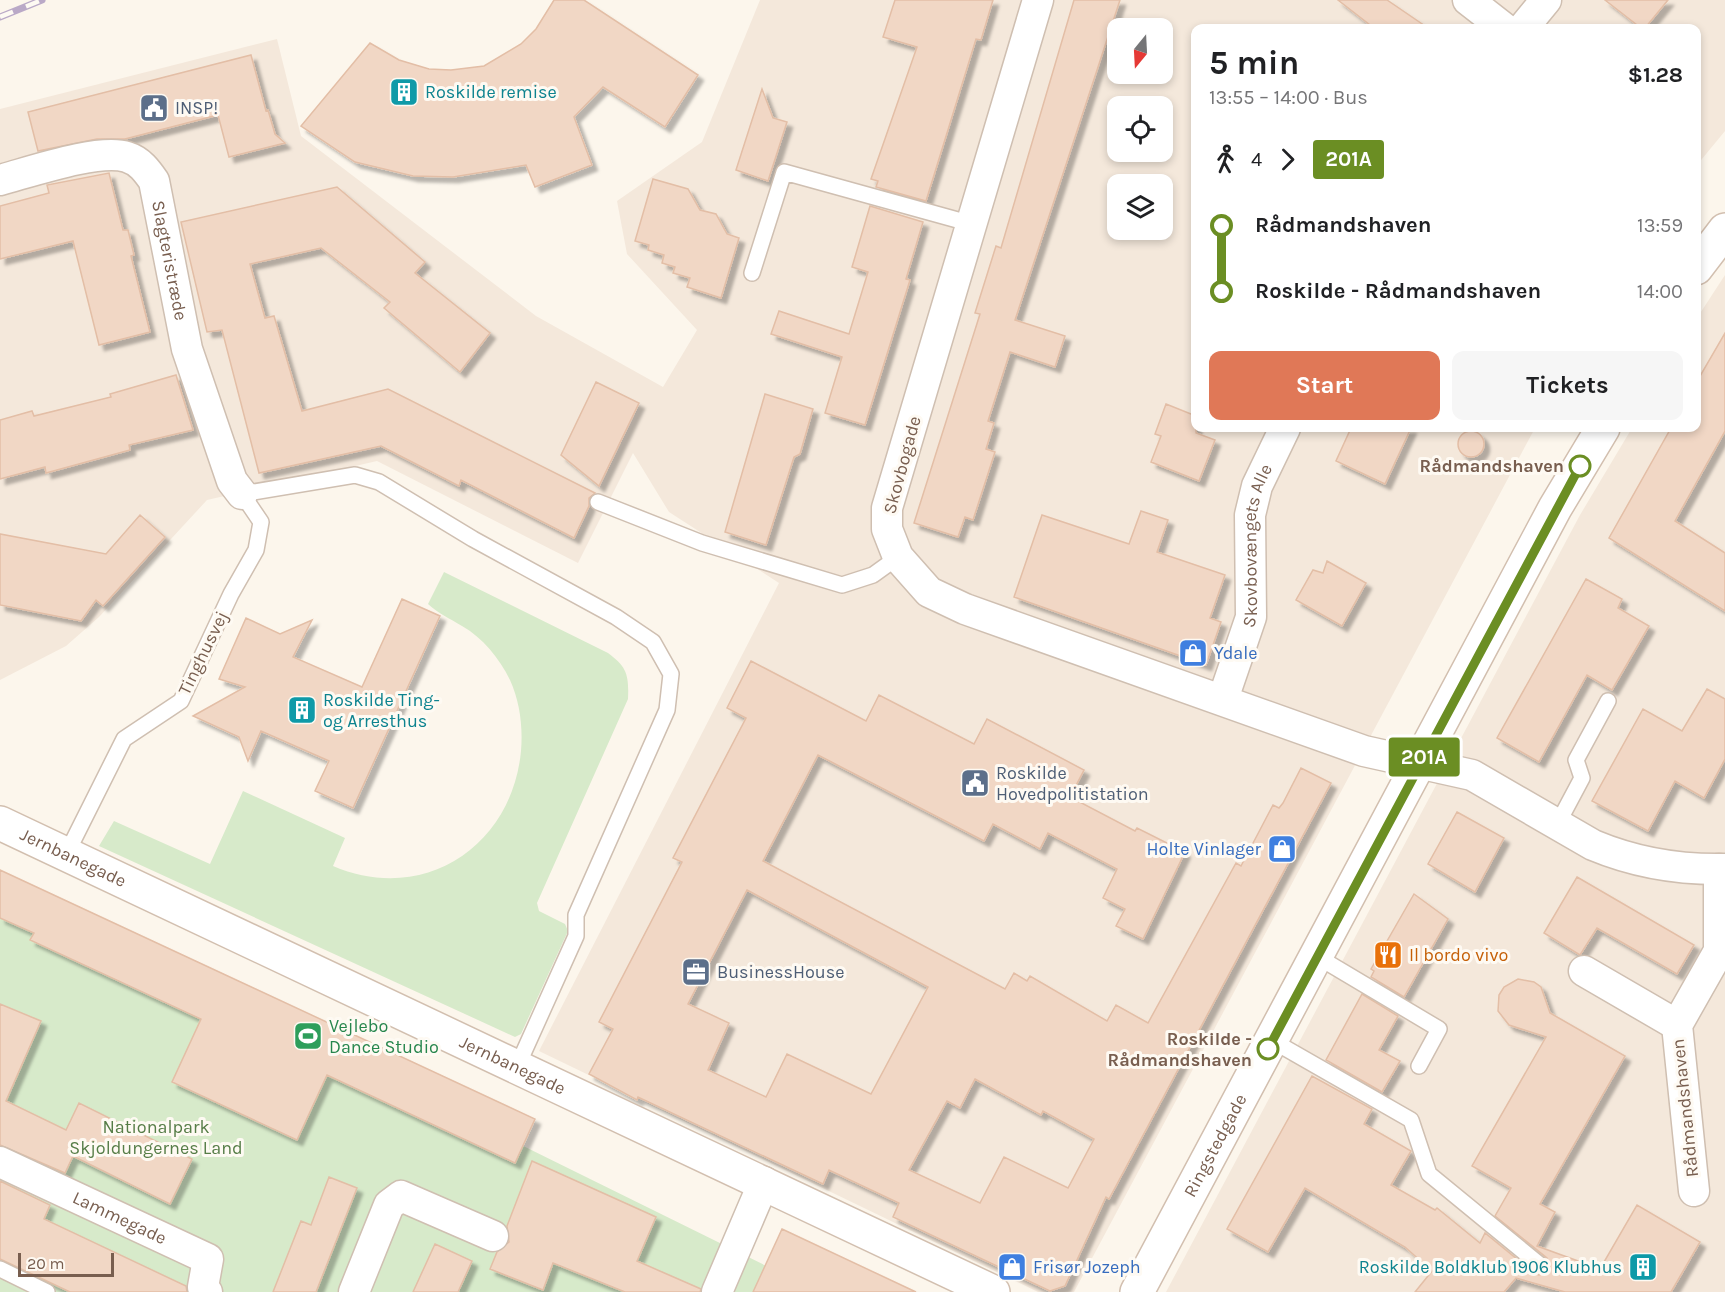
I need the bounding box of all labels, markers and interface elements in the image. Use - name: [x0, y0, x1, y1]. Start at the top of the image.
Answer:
- north arrow: [1107, 18, 1173, 84]
- map controls: [1107, 18, 1173, 240]
- text: 5 min: [1209, 44, 1299, 82]
- text: $1.28: [1628, 62, 1683, 88]
- building icon: Roskilde remise: [388, 76, 420, 108]
- place label: Roskilde remise: [425, 81, 557, 103]
- text: 13:55 – 14:00 · Bus: [1209, 86, 1368, 109]
- public building icon: INSP!: [138, 92, 170, 124]
- button: locate: [1107, 96, 1173, 162]
- place label: INSP!: [175, 97, 218, 119]
- icon: walk: [1209, 143, 1242, 176]
- icon: forward: [1271, 143, 1304, 176]
- text: 201A: [1325, 147, 1372, 171]
- text: 4: [1251, 148, 1262, 171]
- button: layers: [1107, 174, 1173, 240]
- street label: Slagteristræde: [147, 198, 192, 322]
- text: Rådmandshaven: [1255, 212, 1431, 238]
- text: 13:59: [1637, 214, 1683, 237]
- text: Roskilde - Rådmandshaven: [1255, 278, 1541, 304]
- text: 14:00: [1637, 280, 1683, 303]
- button: Start: [1209, 351, 1440, 420]
- button: Tickets: [1452, 351, 1683, 420]
- street label: Skovbogade: [878, 414, 926, 516]
- place label: Rådmandshaven: [1420, 455, 1564, 477]
- marker: Rådmandshaven: [1569, 455, 1591, 477]
- street label: Skovbovængets Alle: [1237, 460, 1277, 630]
- street label: Tinghusvej: [173, 607, 233, 699]
- shop icon: Ydale: [1177, 637, 1209, 669]
- place label: Ydale: [1214, 642, 1258, 664]
- place label: Roskilde Ting- og Arresthus: [323, 689, 440, 732]
- building icon: Roskilde Ting- og Arresthus: [286, 694, 318, 726]
- line badge: 201A: [1382, 738, 1466, 777]
- text: 201A: [1401, 745, 1447, 769]
- place label: Roskilde Hovedpolitistation: [996, 762, 1149, 805]
- public building icon: Roskilde Hovedpolitistation: [959, 767, 991, 799]
- street label: Jernbanegade: [17, 823, 130, 892]
- shop icon: Holte Vinlager: [1266, 833, 1298, 865]
- place label: Holte Vinlager: [1147, 838, 1261, 860]
- restaurant icon: Il bordo vivo: [1372, 939, 1404, 971]
- place label: Il bordo vivo: [1409, 944, 1508, 966]
- office icon: BusinessHouse: [680, 956, 712, 988]
- place label: BusinessHouse: [717, 961, 844, 983]
- place label: Vejlebo Dance Studio: [329, 1015, 439, 1058]
- sports icon: Vejlebo Dance Studio: [292, 1020, 324, 1052]
- place label: Roskilde - Rådmandshaven: [1108, 1028, 1252, 1071]
- street label: Jernbanegade: [456, 1031, 569, 1100]
- marker: Roskilde - Rådmandshaven: [1257, 1038, 1279, 1060]
- street label: Rådmandshaven: [1667, 1038, 1703, 1178]
- street label: Ringstedgade: [1179, 1090, 1252, 1201]
- park label: Nationalpark Skjoldungernes Land: [69, 1116, 243, 1159]
- street label: Lammegade: [69, 1186, 170, 1249]
- scale bar: [18, 1250, 114, 1278]
- shop icon: Frisør Jozeph: [996, 1251, 1028, 1283]
- building icon: Roskilde Boldklub 1906 Klubhus: [1627, 1251, 1659, 1283]
- text: 20 m: [27, 1254, 65, 1273]
- place label: Frisør Jozeph: [1033, 1256, 1141, 1278]
- place label: Roskilde Boldklub 1906 Klubhus: [1359, 1256, 1622, 1278]

